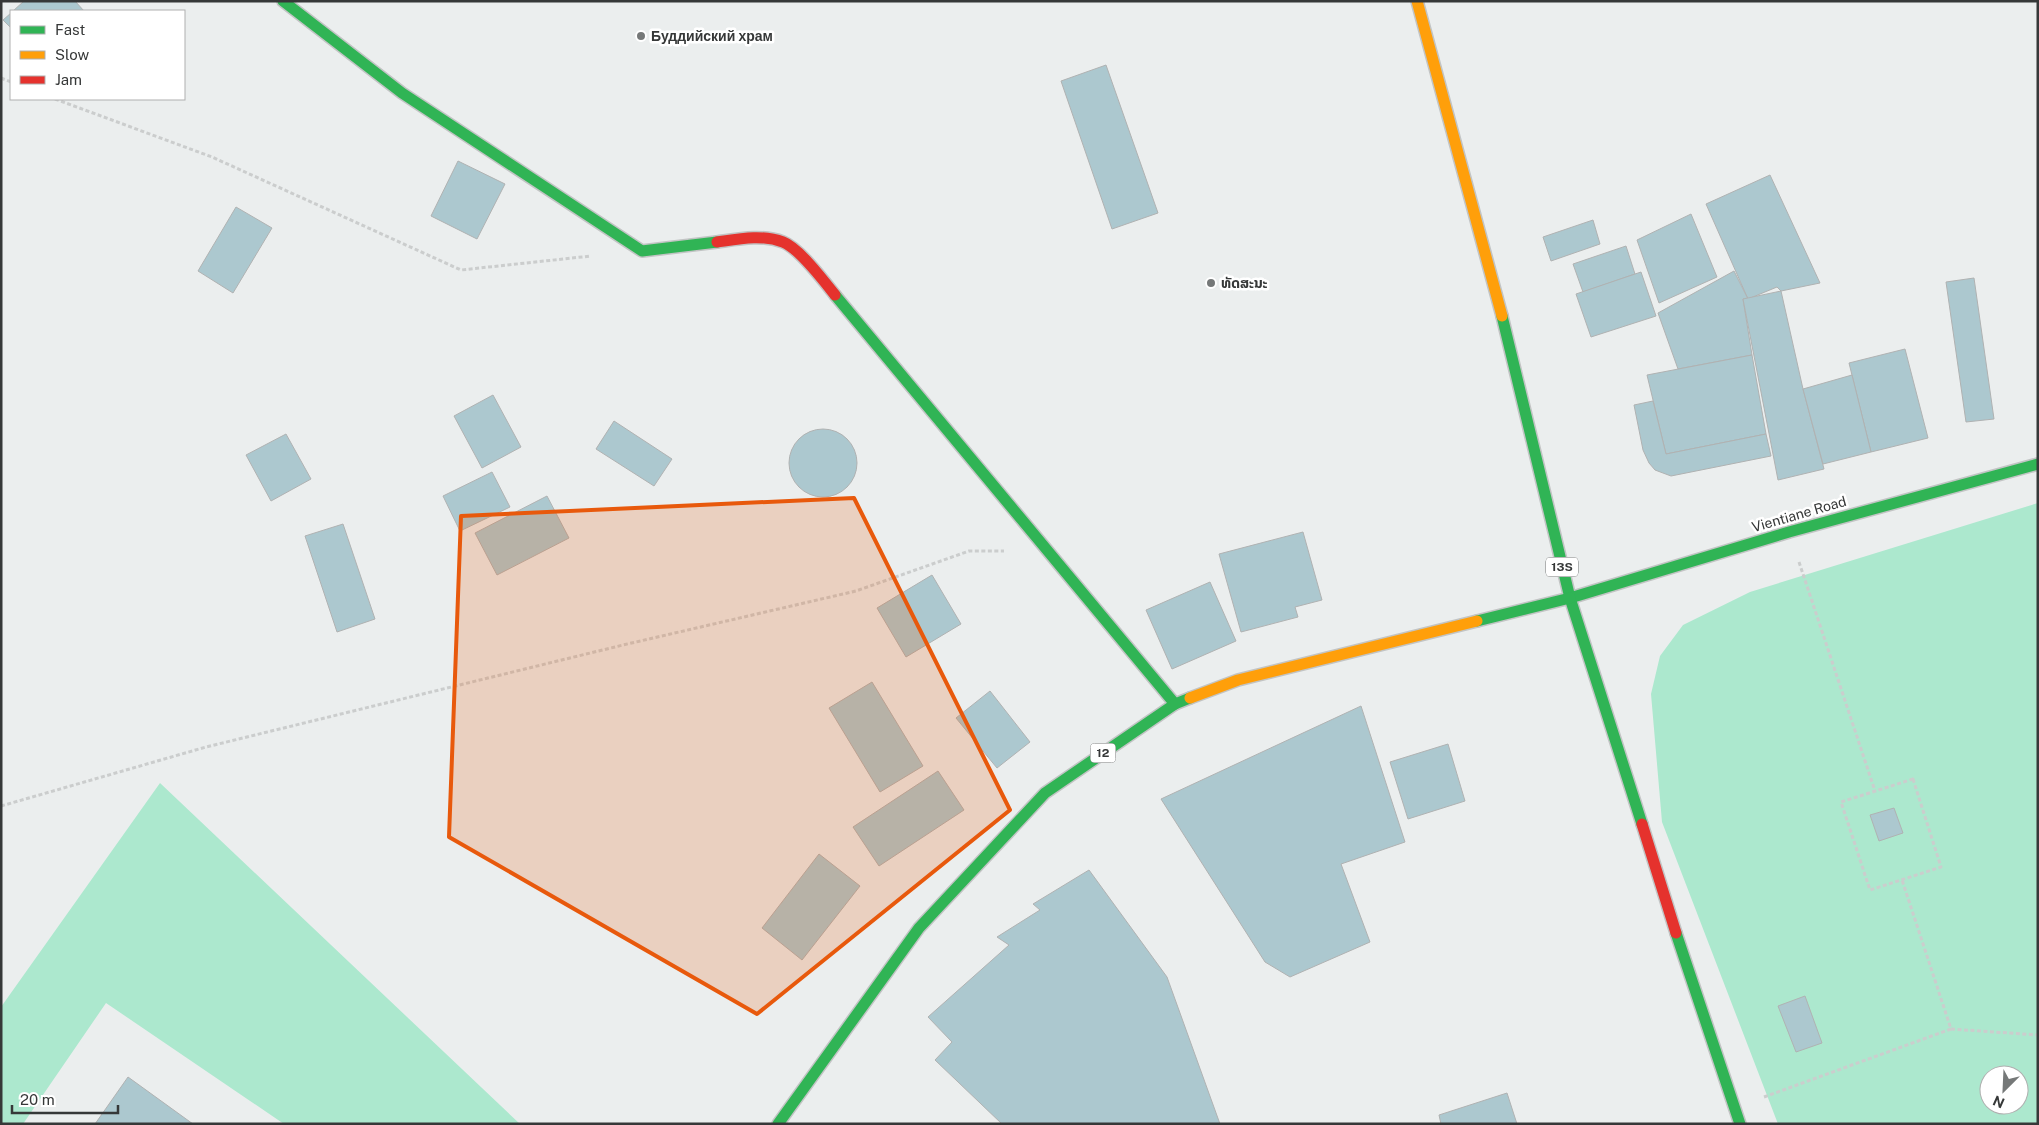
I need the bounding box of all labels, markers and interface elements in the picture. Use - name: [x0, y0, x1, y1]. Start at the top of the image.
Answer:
- legend: [10, 10, 185, 100]
- text: Fast: [55, 21, 85, 38]
- place label: Буддийский храм: [651, 28, 773, 44]
- marker: Буддийский храм: [635, 30, 647, 42]
- text: Slow: [55, 46, 90, 63]
- text: Jam: [55, 71, 82, 88]
- place label: ທັດສະນະ: [1221, 275, 1268, 291]
- marker: ທັດສະນະ: [1205, 277, 1217, 289]
- street label: Vientiane Road: [1750, 493, 1848, 535]
- road number: 13S: [1546, 558, 1578, 576]
- road number: 12: [1090, 744, 1116, 762]
- north arrow: [1979, 1065, 2029, 1115]
- scale bar: [12, 1082, 119, 1114]
- text: 20 m: [20, 1091, 55, 1108]
- text: N: [1990, 1092, 2007, 1111]

